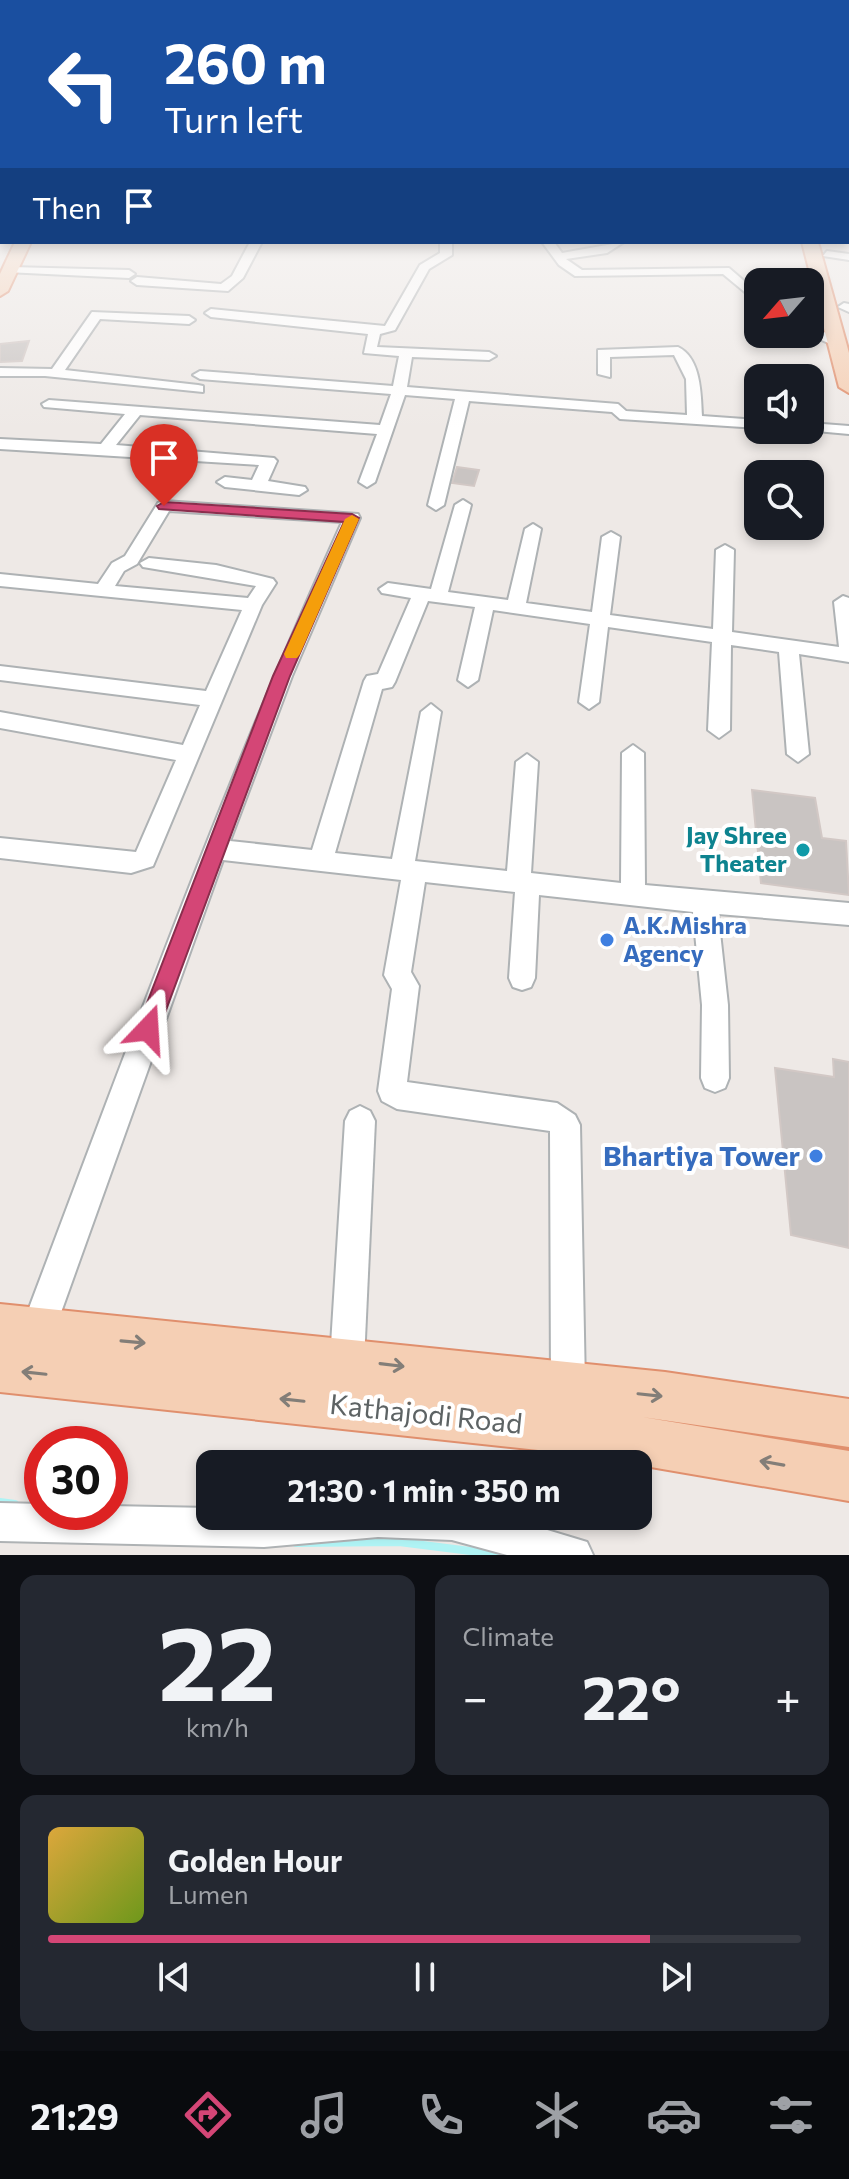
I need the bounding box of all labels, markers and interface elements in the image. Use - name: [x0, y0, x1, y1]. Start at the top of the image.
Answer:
- text: 260 m: [164, 27, 327, 96]
- icon: left: [32, 32, 136, 136]
- text: Turn left: [164, 96, 303, 140]
- icon: arrive: [117, 184, 161, 228]
- text: Then: [32, 188, 101, 225]
- north arrow: [744, 268, 824, 348]
- map controls: [744, 268, 824, 540]
- button: sound: [744, 364, 824, 444]
- pin: [130, 424, 198, 506]
- icon: arrive: [142, 436, 186, 480]
- button: search: [744, 460, 824, 540]
- place label: Jay Shree Theater: [686, 820, 787, 877]
- marker: Jay Shree Theater: [794, 841, 812, 859]
- place label: A.K.Mishra Agency: [623, 910, 747, 967]
- marker: A.K.Mishra Agency: [598, 931, 616, 949]
- position arrow: [106, 987, 190, 1071]
- place label: Bhartiya Tower: [603, 1138, 800, 1172]
- marker: Bhartiya Tower: [807, 1147, 825, 1165]
- one-way arrow: [119, 1335, 146, 1350]
- one-way arrow: [378, 1358, 405, 1373]
- one-way arrow: [21, 1365, 48, 1380]
- street label: Kathajodi Road: [328, 1386, 524, 1440]
- one-way arrow: [636, 1387, 663, 1402]
- one-way arrow: [279, 1393, 306, 1408]
- speed limit sign: 30: [24, 1426, 128, 1530]
- one-way arrow: [760, 1454, 785, 1469]
- text: 21:30 · 1 min · 350 m: [288, 1471, 560, 1508]
- text: 22: [158, 1595, 276, 1722]
- text: Climate: [463, 1620, 554, 1651]
- text: 22°: [582, 1659, 681, 1732]
- text: −: [463, 1669, 488, 1723]
- text: +: [775, 1669, 801, 1723]
- text: km/h: [186, 1711, 249, 1742]
- text: Golden Hour: [168, 1841, 342, 1878]
- text: Lumen: [168, 1878, 249, 1909]
- icon: previous: [152, 1955, 196, 1999]
- icon: pause: [403, 1955, 447, 1999]
- icon: next: [654, 1955, 698, 1999]
- icon: directions: [180, 2087, 236, 2143]
- icon: music: [296, 2087, 352, 2143]
- icon: phone: [413, 2087, 469, 2143]
- icon: climate: [529, 2087, 585, 2143]
- icon: car: [646, 2087, 702, 2143]
- icon: filters: [763, 2087, 819, 2143]
- text: 21:29: [30, 2093, 119, 2137]

